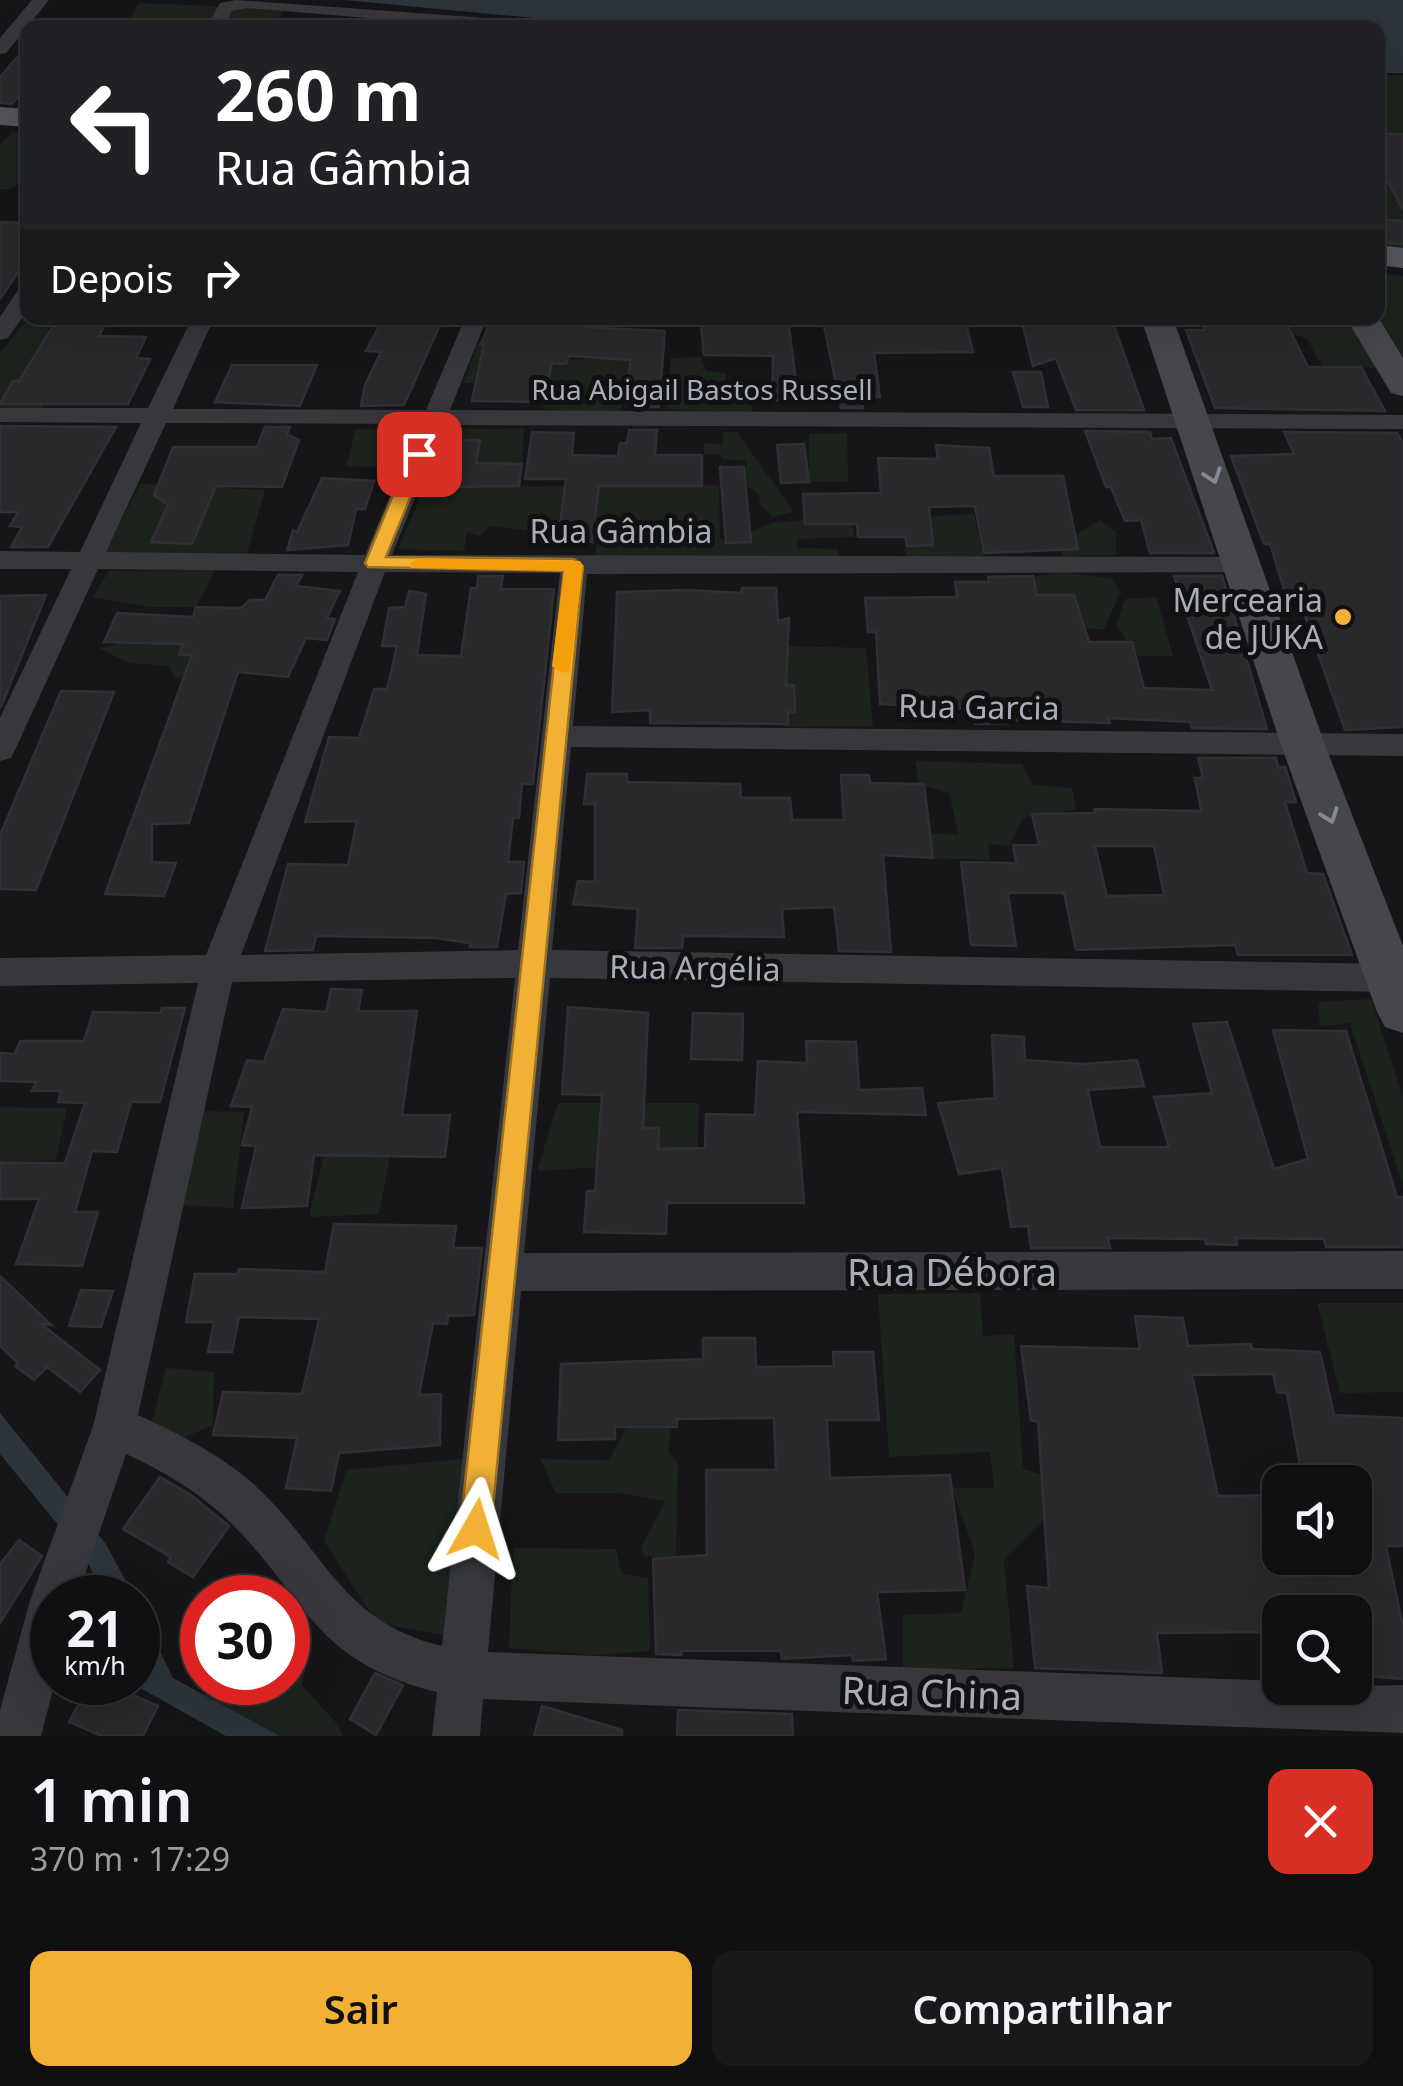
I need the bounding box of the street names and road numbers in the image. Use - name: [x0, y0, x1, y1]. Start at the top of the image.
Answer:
- street label: Rua Abigail Bastos Russell: [531, 370, 873, 408]
- street label: Rua Gâmbia: [529, 509, 713, 552]
- street label: Rua Garcia: [898, 683, 1060, 729]
- street label: Rua Argélia: [609, 944, 781, 990]
- street label: Rua Débora: [847, 1245, 1057, 1297]
- street label: Rua China: [841, 1663, 1023, 1721]

